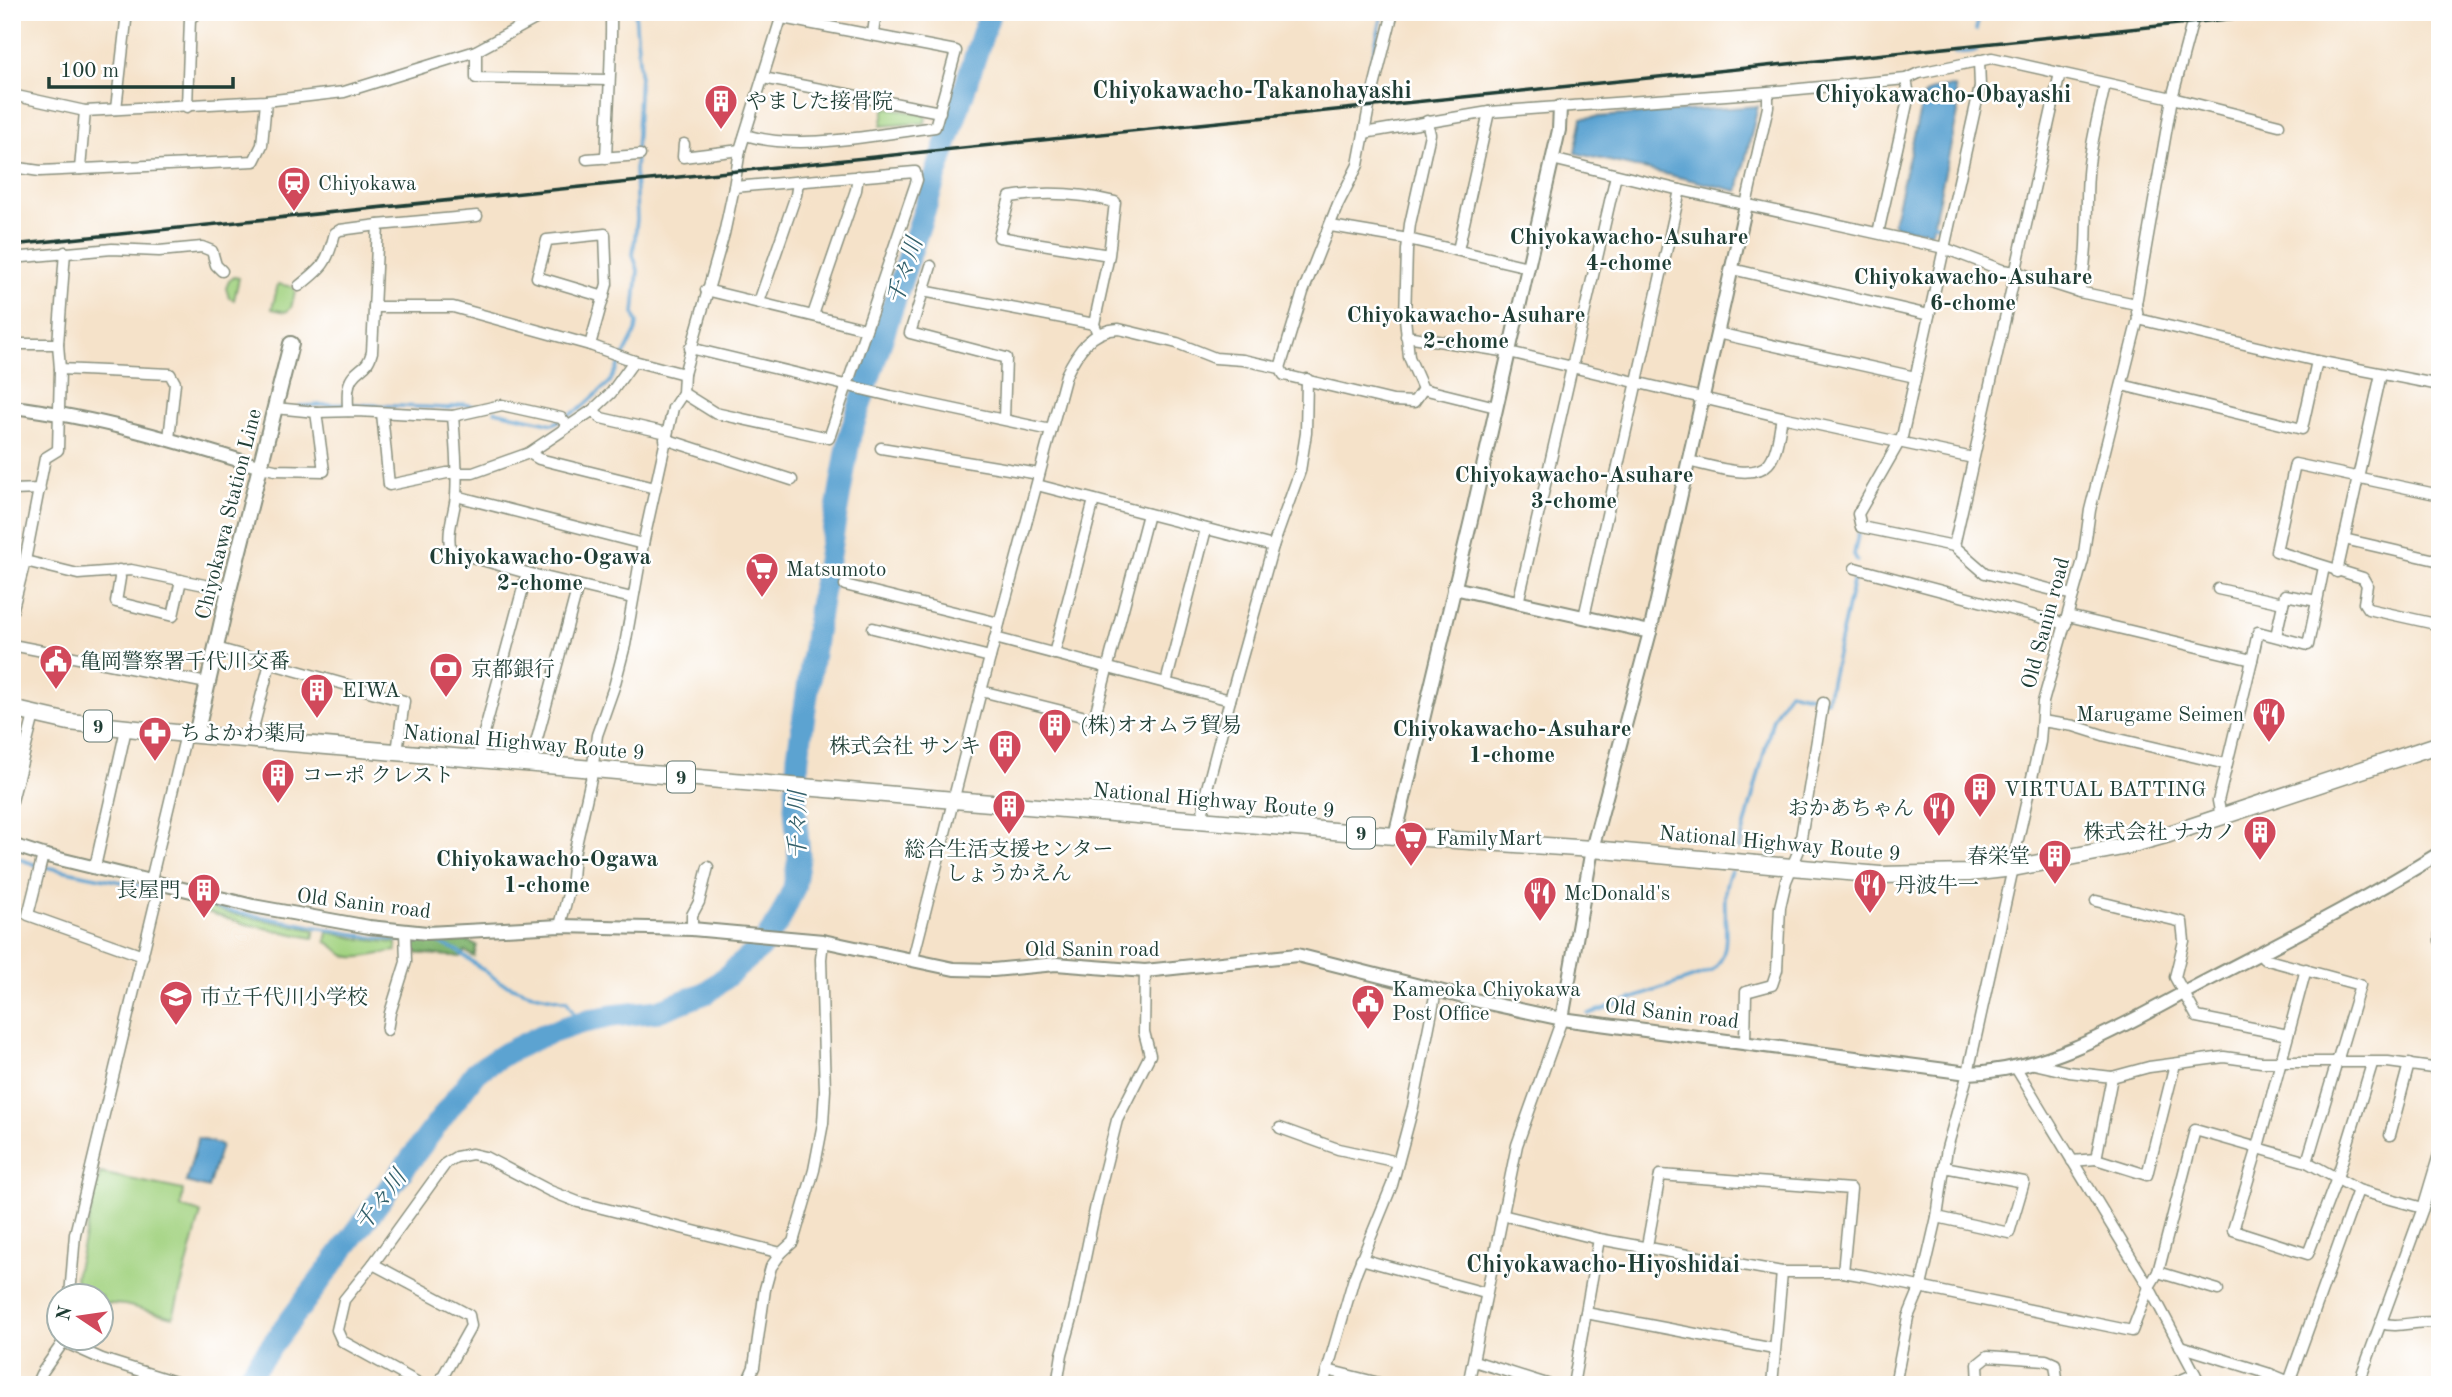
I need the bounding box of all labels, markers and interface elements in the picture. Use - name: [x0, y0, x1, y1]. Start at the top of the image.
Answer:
- scale bar: [49, 46, 233, 90]
- text: 100 m: [60, 61, 119, 82]
- district label: Chiyokawacho-Takanohayashi: [1092, 80, 1412, 104]
- building icon: やました接骨院: [702, 82, 740, 131]
- district label: Chiyokawacho-Obayashi: [1815, 84, 2071, 108]
- place label: やました接骨院: [746, 90, 893, 113]
- station icon: Chiyokawa: [275, 164, 313, 213]
- place label: Chiyokawa: [318, 174, 417, 195]
- district label: Chiyokawacho-Asuhare 4-chome: [1509, 226, 1749, 275]
- water label: 千々川: [883, 232, 928, 308]
- district label: Chiyokawacho-Asuhare 6-chome: [1853, 266, 2093, 315]
- district label: Chiyokawacho-Asuhare 2-chome: [1346, 304, 1586, 353]
- street label: Chiyokawa Station Line: [193, 407, 266, 622]
- district label: Chiyokawacho-Asuhare 3-chome: [1454, 464, 1694, 513]
- district label: Chiyokawacho-Ogawa 2-chome: [429, 546, 652, 595]
- supermarket icon: Matsumoto: [743, 550, 781, 599]
- street label: Old Sanin road: [2019, 555, 2074, 691]
- place label: Matsumoto: [786, 560, 887, 581]
- public building icon: 亀岡警察署千代川交番: [37, 642, 75, 691]
- place label: 亀岡警察署千代川交番: [80, 650, 290, 673]
- bank icon: 京都銀行: [427, 650, 465, 699]
- place label: 京都銀行: [471, 658, 555, 681]
- building icon: EIWA: [298, 671, 336, 720]
- place label: EIWA: [342, 681, 400, 702]
- restaurant icon: Marugame Seimen: [2250, 695, 2288, 744]
- place label: Marugame Seimen: [2076, 705, 2244, 726]
- building icon: (株)オオムラ貿易: [1036, 706, 1074, 755]
- road number: 9: [84, 710, 112, 741]
- pharmacy icon: ちよかわ薬局: [136, 714, 174, 763]
- place label: (株)オオムラ貿易: [1080, 714, 1242, 737]
- district label: Chiyokawacho-Asuhare 1-chome: [1392, 718, 1632, 767]
- place label: ちよかわ薬局: [180, 722, 306, 745]
- street label: National Highway Route 9: [402, 722, 646, 765]
- building icon: 株式会社 サンキ: [986, 727, 1024, 776]
- place label: 株式会社 サンキ: [829, 735, 981, 758]
- building icon: コーポ クレスト: [259, 756, 297, 805]
- road number: 9: [667, 762, 695, 792]
- place label: コーポ クレスト: [302, 765, 454, 787]
- building icon: VIRTUAL BATTING: [1961, 770, 1999, 819]
- street label: National Highway Route 9: [1092, 780, 1336, 823]
- place label: VIRTUAL BATTING: [2004, 780, 2206, 801]
- building icon: 総合生活支援センター しょうかえん: [990, 787, 1028, 836]
- water label: 千々川: [786, 788, 810, 860]
- restaurant icon: おかあちゃん: [1920, 789, 1958, 838]
- place label: おかあちゃん: [1788, 798, 1914, 820]
- building icon: 株式会社 ナカノ: [2241, 813, 2279, 862]
- road number: 9: [1347, 818, 1375, 848]
- supermarket icon: FamilyMart: [1392, 819, 1430, 868]
- place label: 株式会社 ナカノ: [2084, 821, 2236, 844]
- street label: National Highway Route 9: [1658, 823, 1902, 866]
- place label: FamilyMart: [1436, 829, 1542, 850]
- building icon: 春栄堂: [2036, 837, 2074, 886]
- place label: 総合生活支援センター しょうかえん: [904, 838, 1114, 885]
- place label: 春栄堂: [1967, 845, 2030, 868]
- district label: Chiyokawacho-Ogawa 1-chome: [436, 848, 659, 897]
- restaurant icon: 丹波牛一: [1851, 866, 1889, 915]
- building icon: 長屋門: [185, 871, 223, 920]
- restaurant icon: McDonald's: [1521, 874, 1559, 923]
- place label: 丹波牛一: [1895, 874, 1979, 897]
- place label: 長屋門: [117, 879, 180, 902]
- place label: McDonald's: [1564, 884, 1670, 905]
- street label: Old Sanin road: [295, 886, 432, 923]
- street label: Old Sanin road: [1024, 940, 1160, 961]
- school or university icon: 市立千代川小学校: [157, 978, 195, 1027]
- place label: Kameoka Chiyokawa Post Office: [1392, 980, 1581, 1025]
- public building icon: Kameoka Chiyokawa Post Office: [1349, 982, 1387, 1031]
- place label: 市立千代川小学校: [200, 986, 368, 1009]
- street label: Old Sanin road: [1603, 996, 1740, 1033]
- water label: 千々川: [350, 1163, 413, 1235]
- district label: Chiyokawacho-Hiyoshidai: [1466, 1254, 1740, 1278]
- north arrow: [46, 1282, 116, 1352]
- text: N: [55, 1304, 77, 1323]

